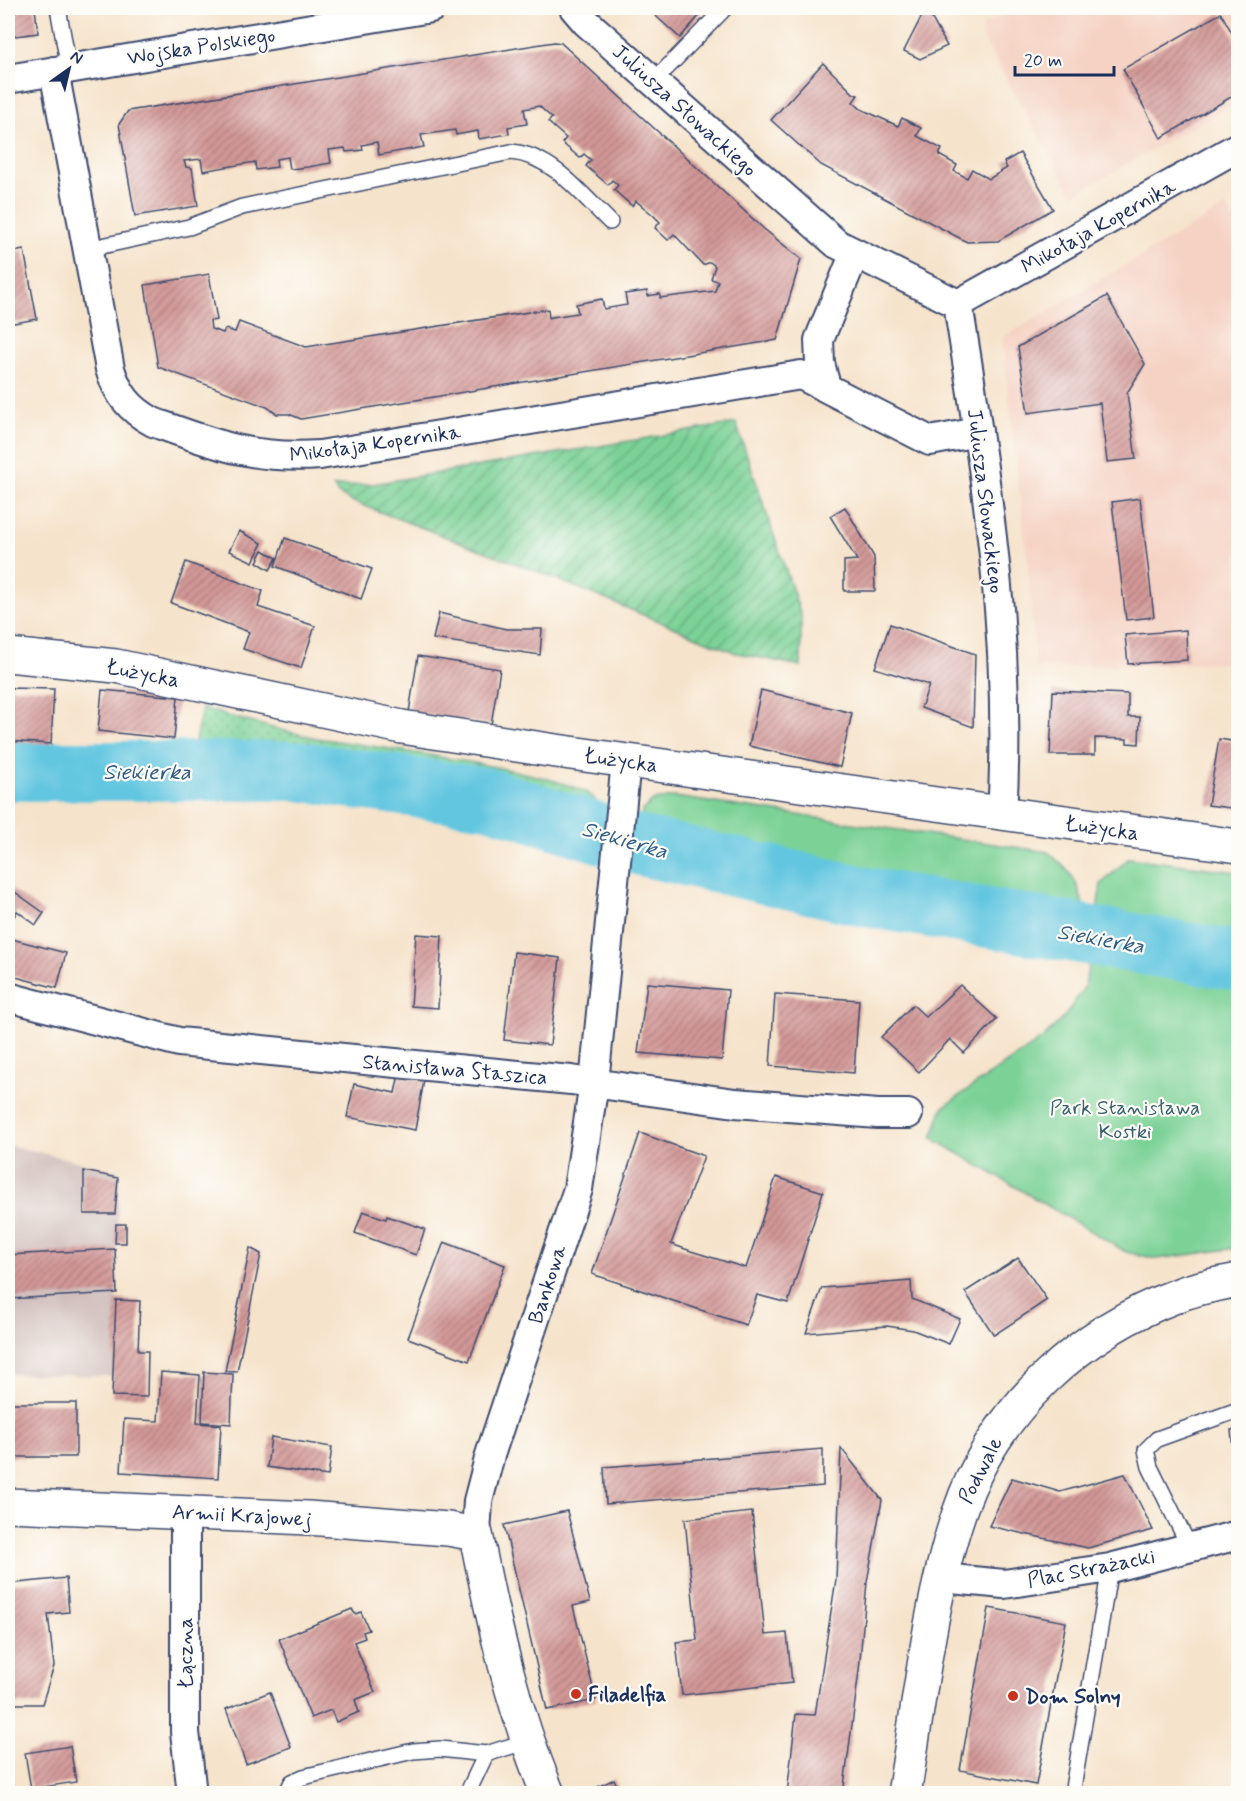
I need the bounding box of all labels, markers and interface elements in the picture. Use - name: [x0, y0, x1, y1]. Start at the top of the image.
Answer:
- street label: Wojska Polskiego: [125, 21, 277, 74]
- street label: Juliusza Słowackiego: [606, 38, 763, 183]
- north arrow: [39, 39, 99, 99]
- scale bar: [1015, 39, 1114, 77]
- text: N: [66, 46, 87, 69]
- text: 20 m: [1024, 49, 1062, 73]
- street label: Mikołaja Kopernika: [1016, 173, 1181, 281]
- street label: Juliusza Słowackiego: [960, 407, 1010, 595]
- street label: Mikołaja Kopernika: [288, 418, 463, 470]
- street label: Łużycka: [104, 653, 182, 695]
- street label: Łużycka: [582, 742, 660, 780]
- water label: Siekierka: [103, 759, 191, 787]
- street label: Łużycka: [1063, 810, 1141, 848]
- water label: Siekierka: [579, 815, 671, 867]
- water label: Siekierka: [1055, 919, 1146, 961]
- street label: Stanisława Staszica: [361, 1048, 549, 1092]
- park label: Park Stanisława Kostki: [1050, 1094, 1200, 1146]
- street label: Bankowa: [522, 1241, 574, 1327]
- street label: Podwale: [952, 1432, 1010, 1509]
- street label: Armii Krajowej: [171, 1498, 312, 1534]
- street label: Plac Strażacki: [1025, 1543, 1157, 1595]
- street label: Łączna: [172, 1617, 200, 1689]
- place label: Filadelfia: [588, 1681, 667, 1709]
- place label: Dom Solny: [1025, 1683, 1121, 1711]
- marker: Filadelfia: [569, 1687, 583, 1701]
- marker: Dom Solny: [1006, 1689, 1020, 1703]

